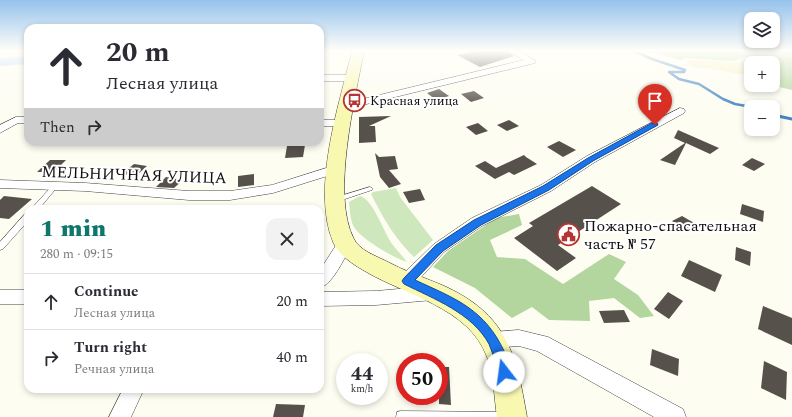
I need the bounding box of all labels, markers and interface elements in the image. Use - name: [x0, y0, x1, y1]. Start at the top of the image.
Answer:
- map controls: [744, 12, 780, 136]
- button: layers: [744, 12, 780, 48]
- text: 20 m: [106, 31, 170, 74]
- icon: ahead: [40, 40, 92, 92]
- button: +: [744, 56, 780, 92]
- text: Лесная улица: [106, 70, 218, 97]
- pin: [638, 84, 672, 125]
- bus stop icon: Красная улица: [341, 87, 367, 113]
- icon: arrive: [644, 90, 666, 112]
- place label: Красная улица: [370, 91, 459, 111]
- button: −: [744, 100, 780, 136]
- text: Then: [40, 116, 75, 139]
- icon: right: [83, 116, 105, 138]
- street label: МЕЛЬНИЧНАЯ УЛИЦА: [41, 160, 227, 190]
- text: 1 min: [40, 211, 106, 247]
- place label: Пожарно-спасательная часть № 57: [584, 214, 757, 256]
- button: close: [266, 218, 308, 260]
- public building icon: Пожарно-спасательная часть № 57: [556, 221, 582, 247]
- text: 280 m · 09:15: [40, 244, 113, 264]
- text: Continue: [74, 280, 139, 303]
- text: 20 m: [276, 290, 308, 313]
- icon: ahead: [40, 291, 62, 313]
- text: Лесная улица: [74, 303, 155, 323]
- text: Turn right: [74, 336, 147, 359]
- text: 40 m: [276, 346, 308, 369]
- icon: right: [40, 347, 62, 369]
- position arrow: [483, 351, 525, 393]
- speed limit sign: 50: [396, 353, 448, 405]
- text: Речная улица: [74, 359, 154, 379]
- text: 44: [351, 359, 373, 389]
- text: km/h: [351, 381, 373, 397]

